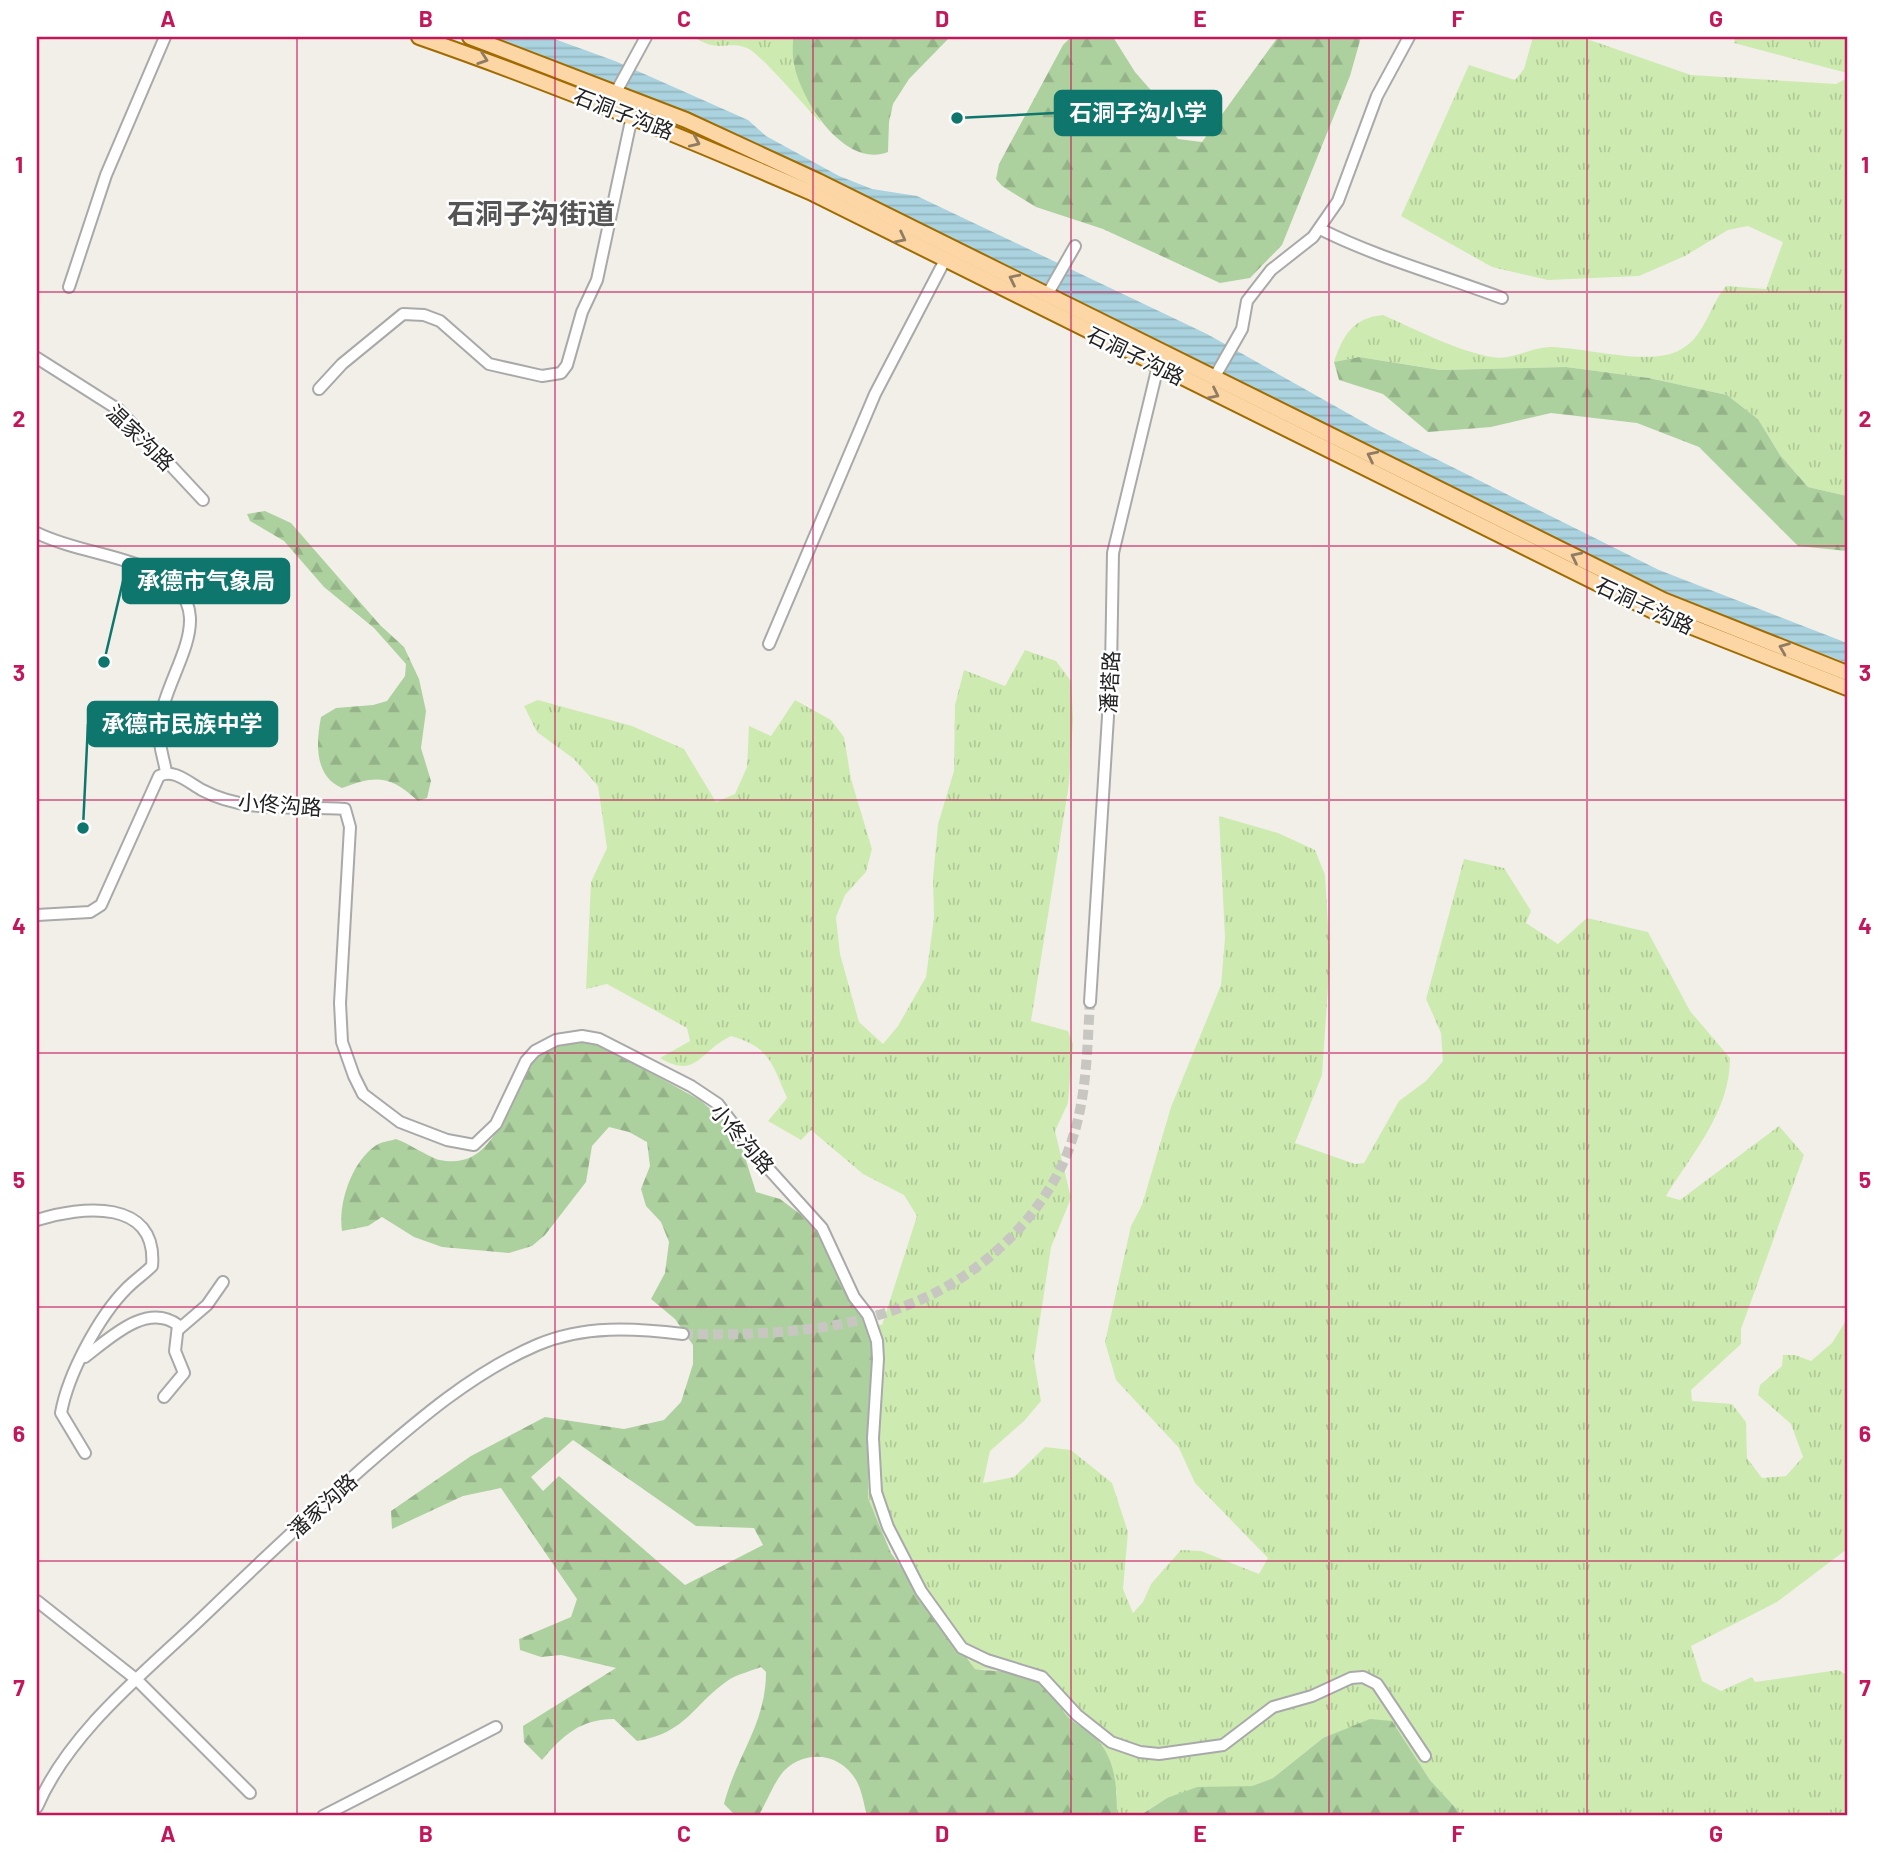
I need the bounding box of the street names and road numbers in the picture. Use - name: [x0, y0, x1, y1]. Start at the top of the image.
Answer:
- street label: 石洞子沟路: [571, 83, 677, 143]
- street label: 石洞子沟路: [1083, 321, 1189, 389]
- street label: 温家沟路: [102, 399, 180, 475]
- street label: 石洞子沟路: [1592, 571, 1698, 639]
- street label: 潘塔路: [1095, 650, 1123, 714]
- street label: 小佟沟路: [237, 789, 323, 819]
- street label: 小佟沟路: [706, 1098, 780, 1178]
- street label: 潘家沟路: [282, 1468, 362, 1542]

